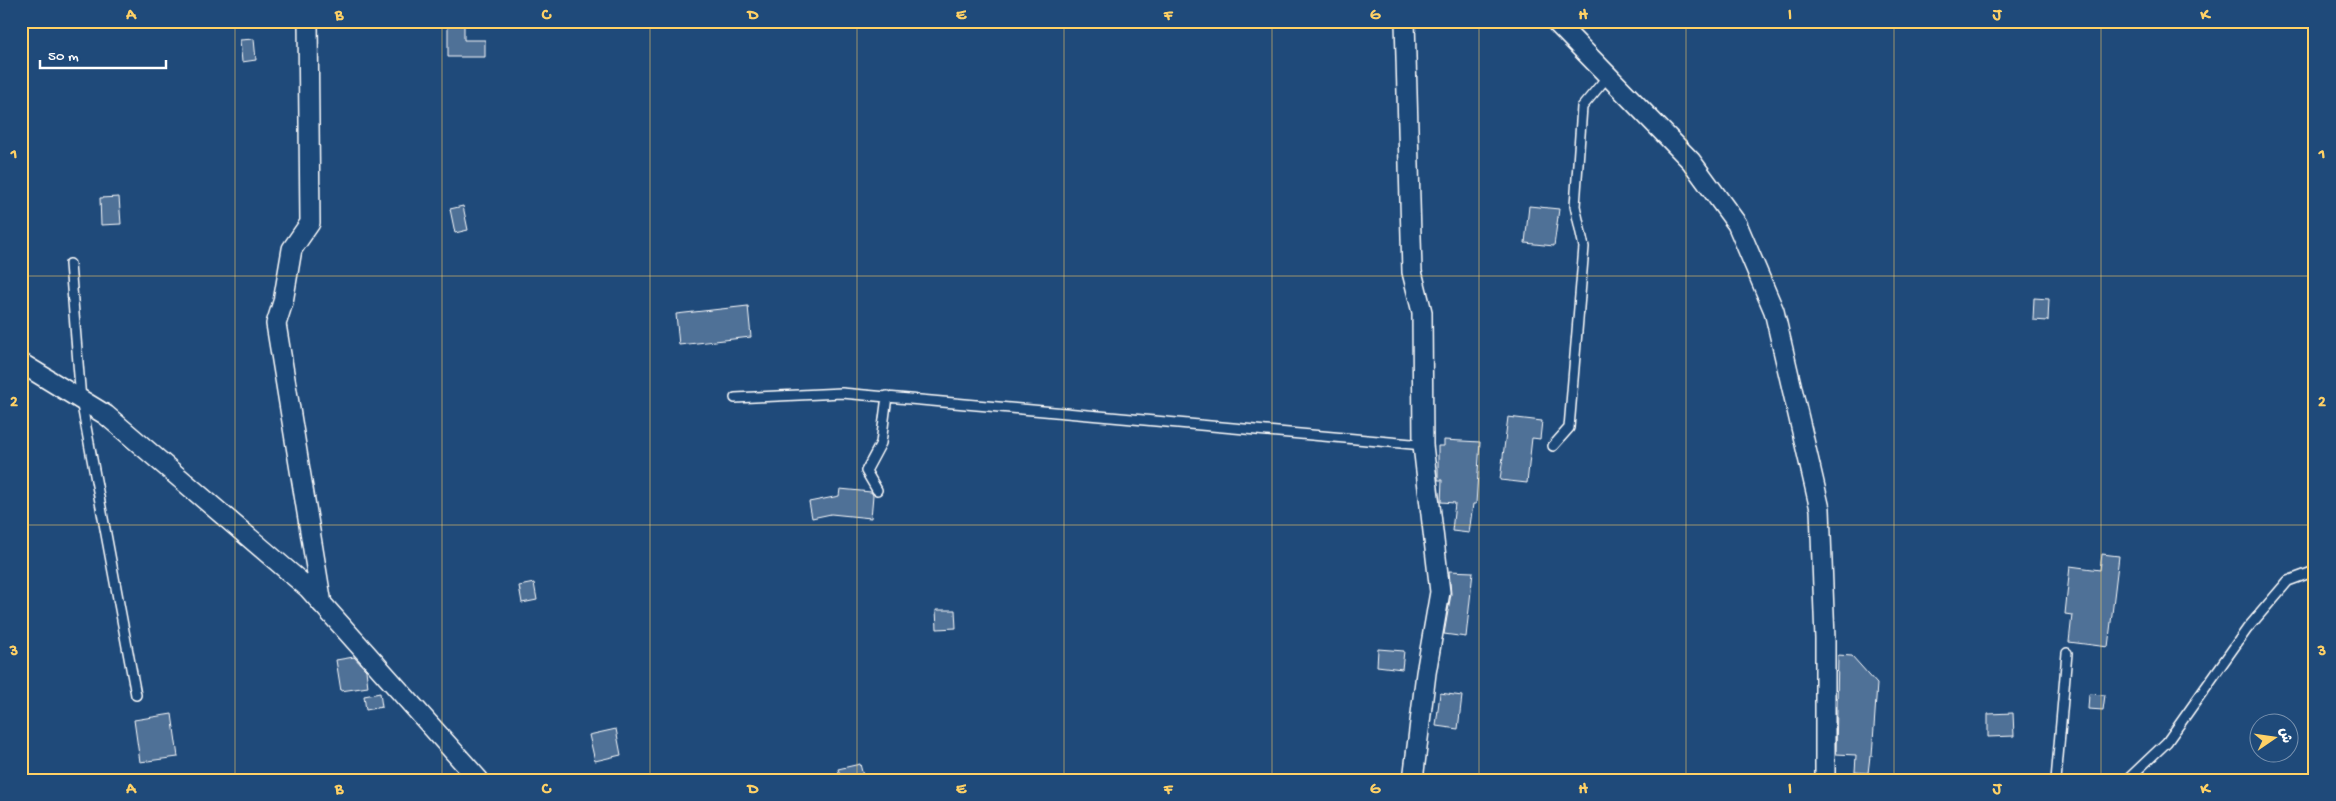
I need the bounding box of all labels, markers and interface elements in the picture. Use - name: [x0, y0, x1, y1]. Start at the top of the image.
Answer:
- text: A: [125, 7, 137, 26]
- text: B: [334, 7, 344, 26]
- text: C: [541, 7, 552, 26]
- text: D: [746, 7, 759, 26]
- text: E: [956, 7, 967, 26]
- text: F: [1163, 7, 1174, 26]
- text: G: [1370, 7, 1381, 26]
- text: H: [1578, 7, 1588, 26]
- text: I: [1788, 7, 1792, 26]
- text: J: [1992, 7, 2003, 26]
- text: K: [2200, 7, 2212, 26]
- scale bar: [40, 38, 166, 70]
- text: 50 m: [48, 48, 79, 66]
- text: 1: [10, 146, 17, 165]
- text: 1: [2318, 146, 2325, 165]
- text: 2: [10, 394, 18, 413]
- text: 2: [2318, 394, 2326, 413]
- text: 3: [9, 643, 18, 662]
- text: 3: [2317, 643, 2326, 662]
- north arrow: [2248, 714, 2298, 764]
- text: ش: [2274, 726, 2294, 745]
- text: A: [125, 781, 137, 800]
- text: B: [334, 781, 344, 800]
- text: C: [541, 781, 552, 800]
- text: D: [746, 781, 759, 800]
- text: E: [956, 781, 967, 800]
- text: F: [1163, 781, 1174, 800]
- text: G: [1370, 781, 1381, 800]
- text: H: [1578, 781, 1588, 800]
- text: I: [1788, 781, 1792, 800]
- text: J: [1992, 781, 2003, 800]
- text: K: [2200, 781, 2212, 800]

